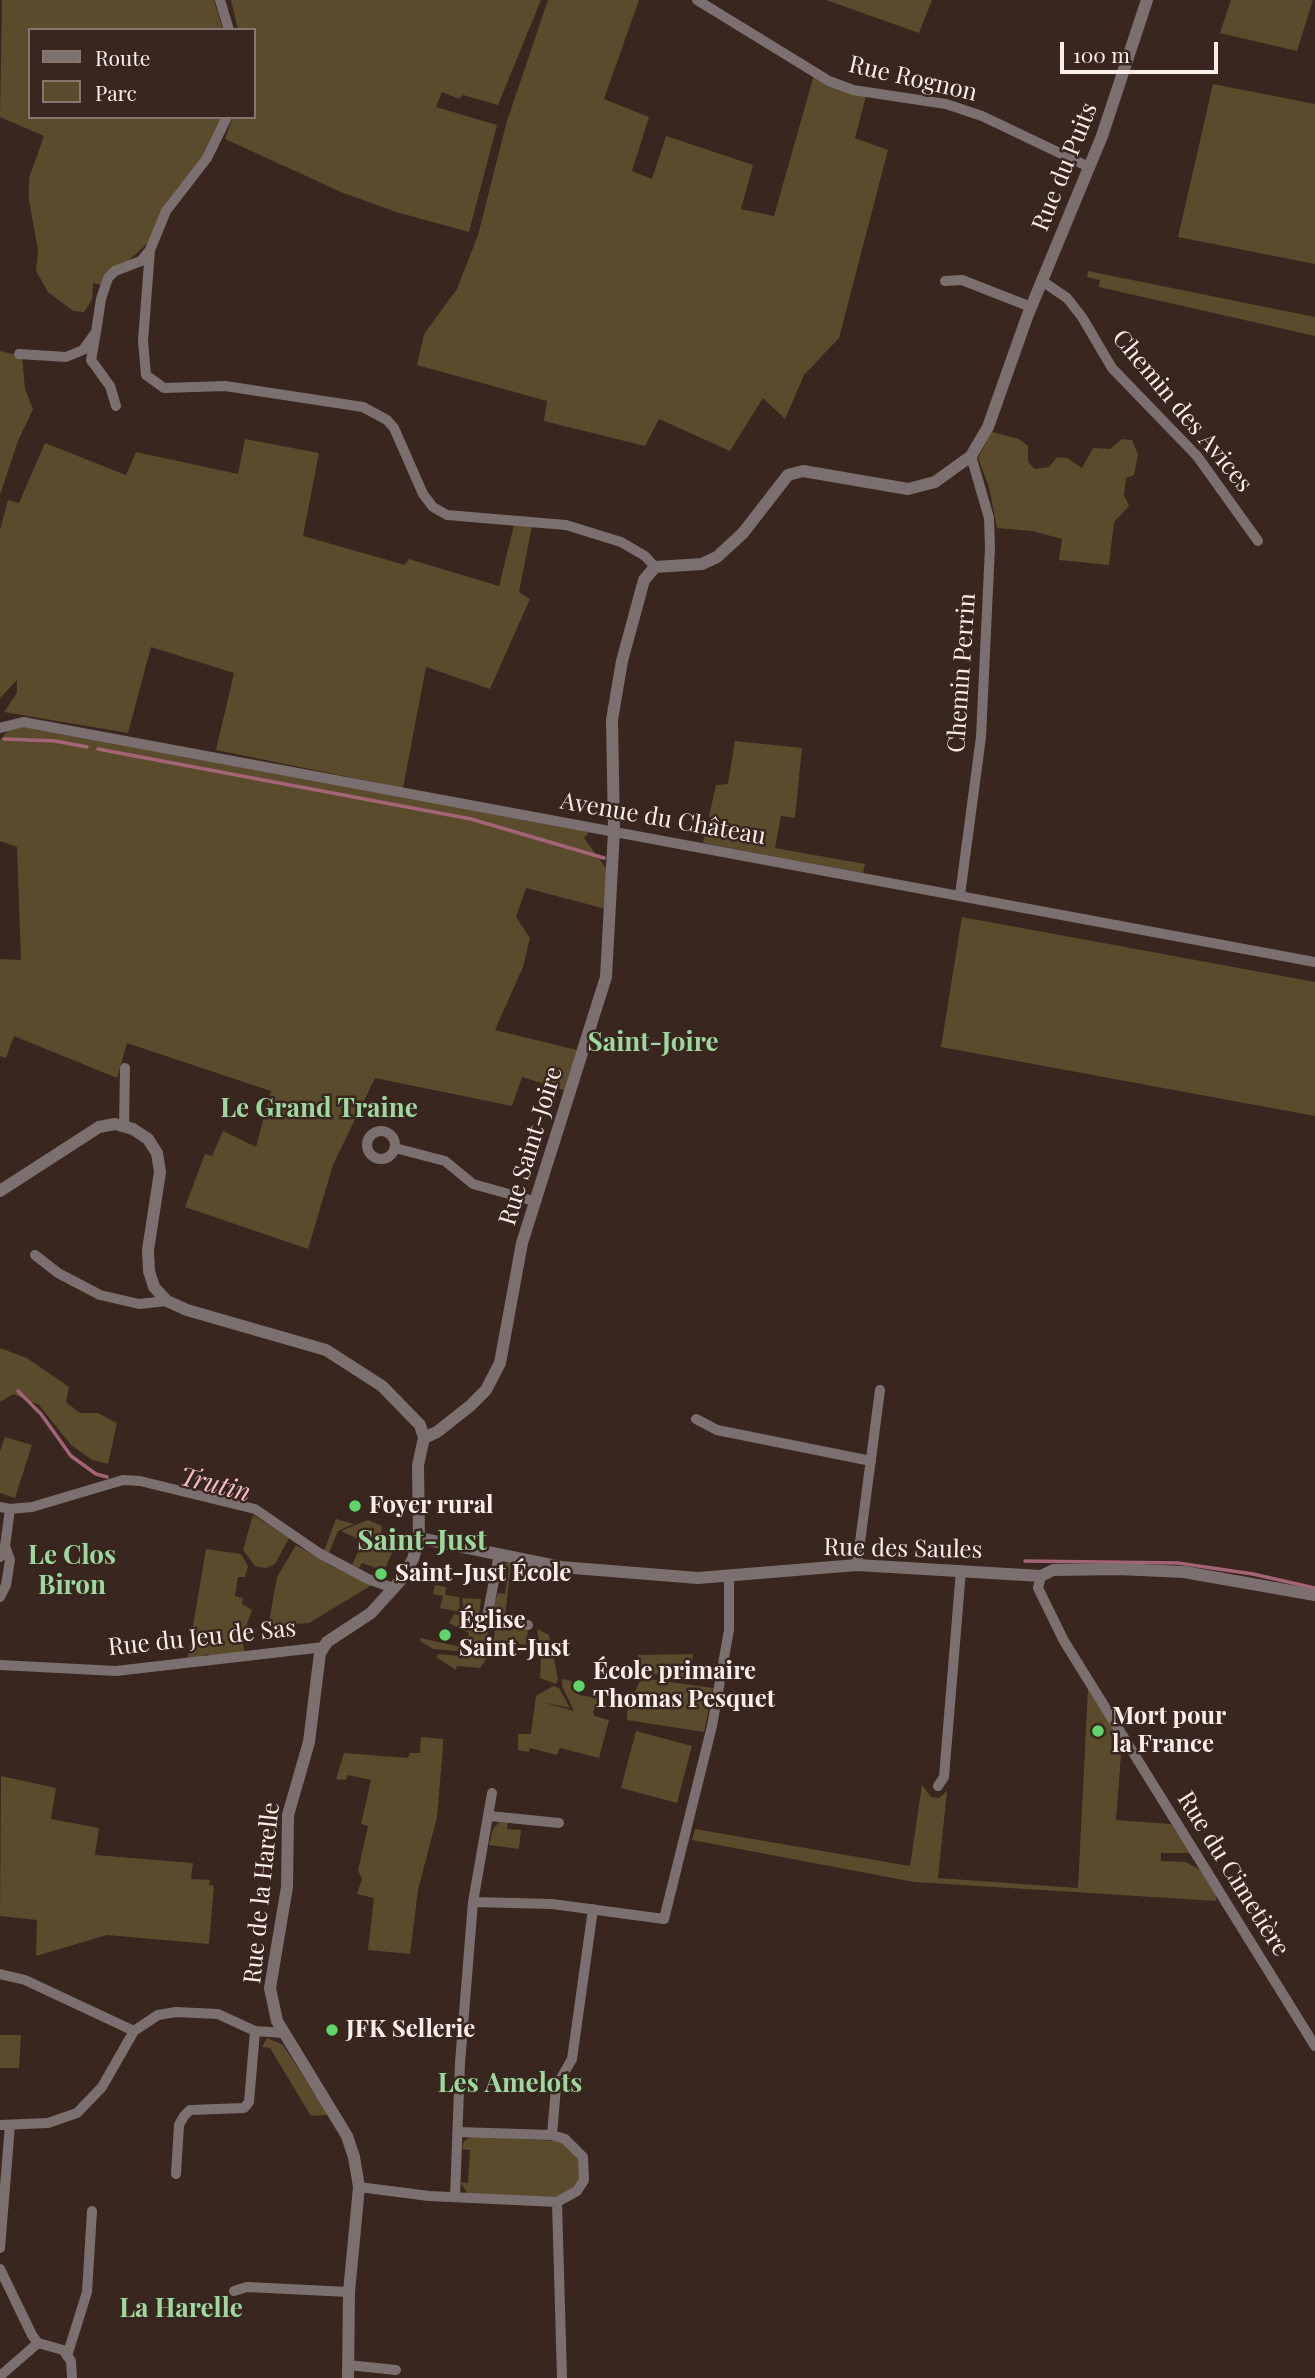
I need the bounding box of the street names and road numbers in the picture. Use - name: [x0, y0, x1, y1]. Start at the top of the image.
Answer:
- street label: Rue Rognon: [846, 50, 980, 108]
- street label: Rue du Puits: [1026, 99, 1104, 235]
- street label: Chemin des Avices: [1106, 324, 1258, 498]
- street label: Chemin Perrin: [942, 592, 982, 754]
- street label: Avenue du Château: [558, 787, 768, 851]
- street label: Rue Saint-Joire: [493, 1063, 569, 1229]
- street label: Rue des Saules: [823, 1533, 983, 1565]
- street label: Rue du Jeu de Sas: [107, 1614, 297, 1662]
- street label: Rue du Cimetière: [1171, 1786, 1295, 1962]
- street label: Rue de la Harelle: [238, 1801, 286, 1985]

